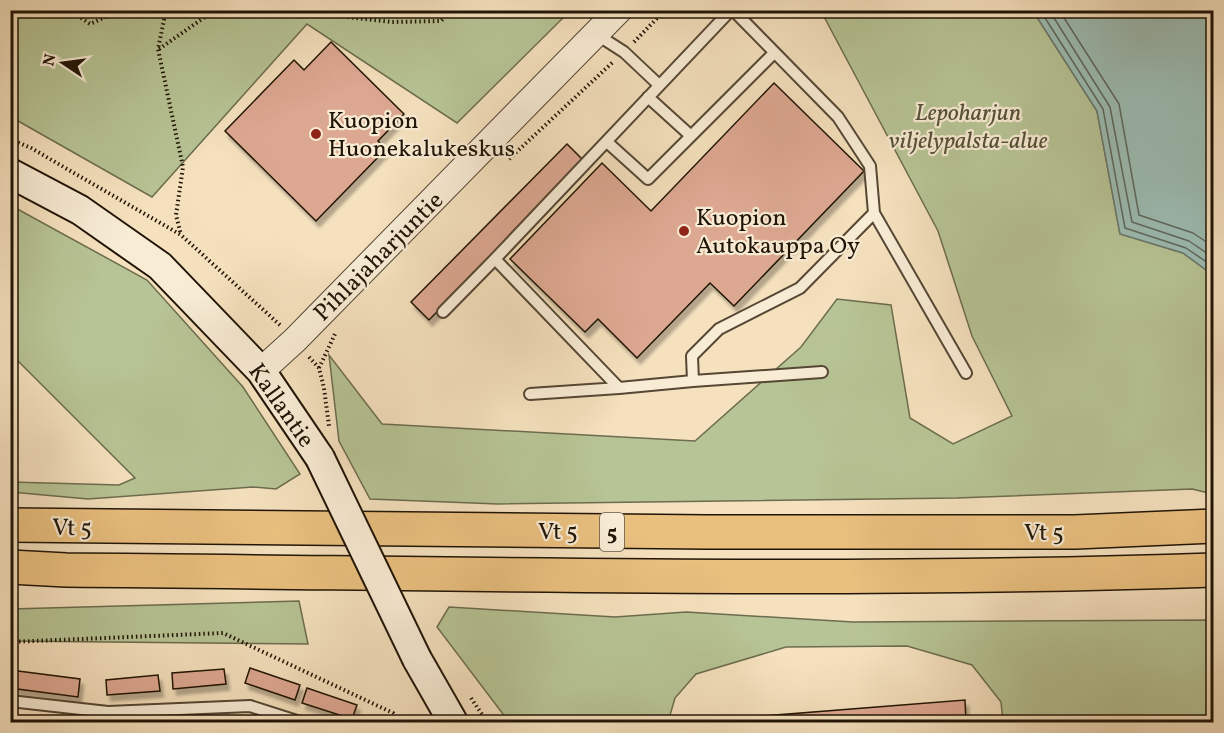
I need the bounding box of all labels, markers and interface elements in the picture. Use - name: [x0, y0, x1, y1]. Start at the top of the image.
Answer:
- north arrow: [33, 33, 93, 93]
- text: N: [38, 52, 62, 68]
- park label: Lepoharjun viljelypalsta-alue: [889, 97, 1048, 159]
- place label: Kuopion Huonekalukeskus: [328, 105, 515, 167]
- marker: Kuopion Huonekalukeskus: [309, 127, 323, 141]
- street label: Pihlajaharjuntie: [307, 185, 452, 330]
- place label: Kuopion Autokauppa Oy: [696, 202, 860, 264]
- marker: Kuopion Autokauppa Oy: [677, 224, 691, 238]
- street label: Kallantie: [239, 357, 322, 455]
- street label: Vt 5: [52, 512, 92, 546]
- road number: 5: [600, 513, 624, 551]
- street label: Vt 5: [538, 516, 578, 550]
- street label: Vt 5: [1024, 517, 1064, 551]

